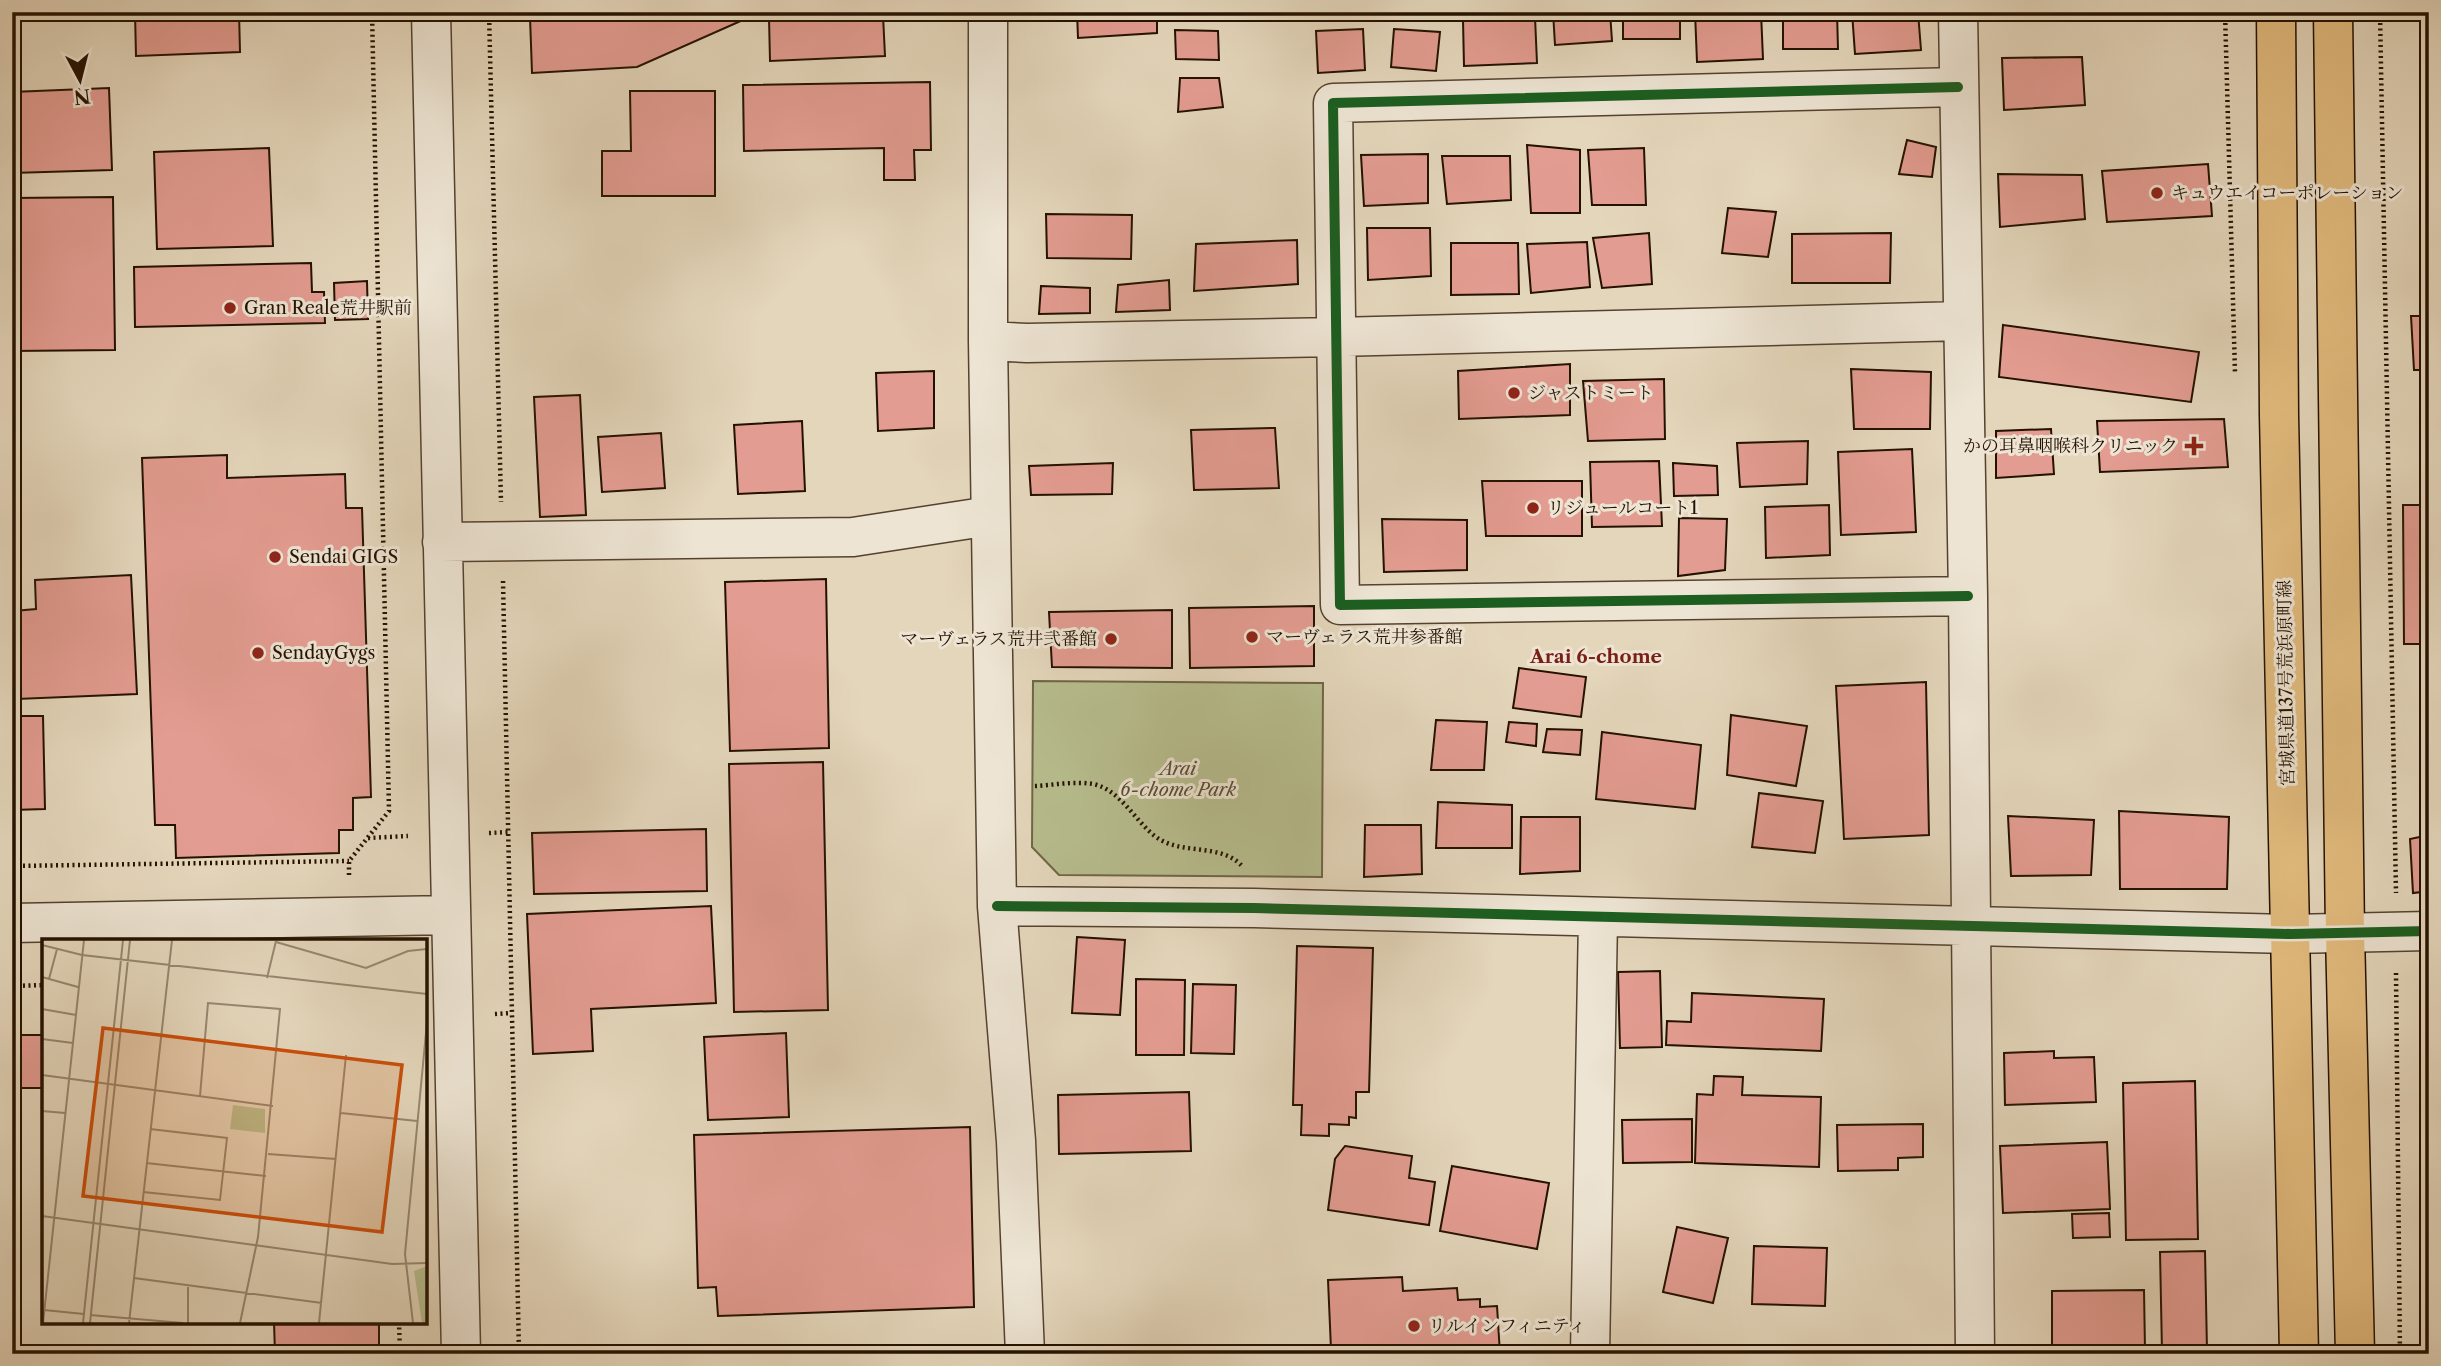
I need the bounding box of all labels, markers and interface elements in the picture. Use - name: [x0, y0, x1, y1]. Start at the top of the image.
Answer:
- north arrow: [46, 46, 116, 116]
- text: N: [72, 84, 92, 109]
- place label: キュウエイコーポレーション: [2171, 182, 2404, 204]
- marker: キュウエイコーポレーション: [2149, 185, 2165, 201]
- place label: Gran Reale荒井駅前: [244, 297, 412, 319]
- marker: Gran Reale荒井駅前: [222, 300, 238, 316]
- place label: ジャストミート: [1528, 382, 1654, 404]
- marker: ジャストミート: [1506, 385, 1522, 401]
- place label: かの耳鼻咽喉科クリニック: [1963, 435, 2178, 457]
- marker: かの耳鼻咽喉科クリニック: [2184, 436, 2204, 456]
- place label: リジュールコート1: [1547, 497, 1698, 519]
- marker: リジュールコート1: [1525, 500, 1541, 516]
- place label: Sendai GIGS: [289, 546, 398, 568]
- marker: Sendai GIGS: [267, 549, 283, 565]
- street label: 宮城県道137号荒浜原町線: [2273, 580, 2299, 786]
- place label: マーヴェラス荒井参番館: [1266, 626, 1463, 648]
- place label: マーヴェラス荒井弐番館: [900, 628, 1097, 650]
- marker: マーヴェラス荒井参番館: [1244, 629, 1260, 645]
- marker: マーヴェラス荒井弐番館: [1103, 631, 1119, 647]
- place label: SendayGygs: [272, 642, 375, 664]
- marker: SendayGygs: [250, 645, 266, 661]
- district label: Arai 6-chome: [1529, 645, 1662, 668]
- park label: Arai 6-chome Park: [1120, 758, 1237, 801]
- inset map: [42, 939, 427, 1324]
- place label: リルインフィニティ: [1428, 1315, 1586, 1337]
- marker: リルインフィニティ: [1406, 1318, 1422, 1334]

